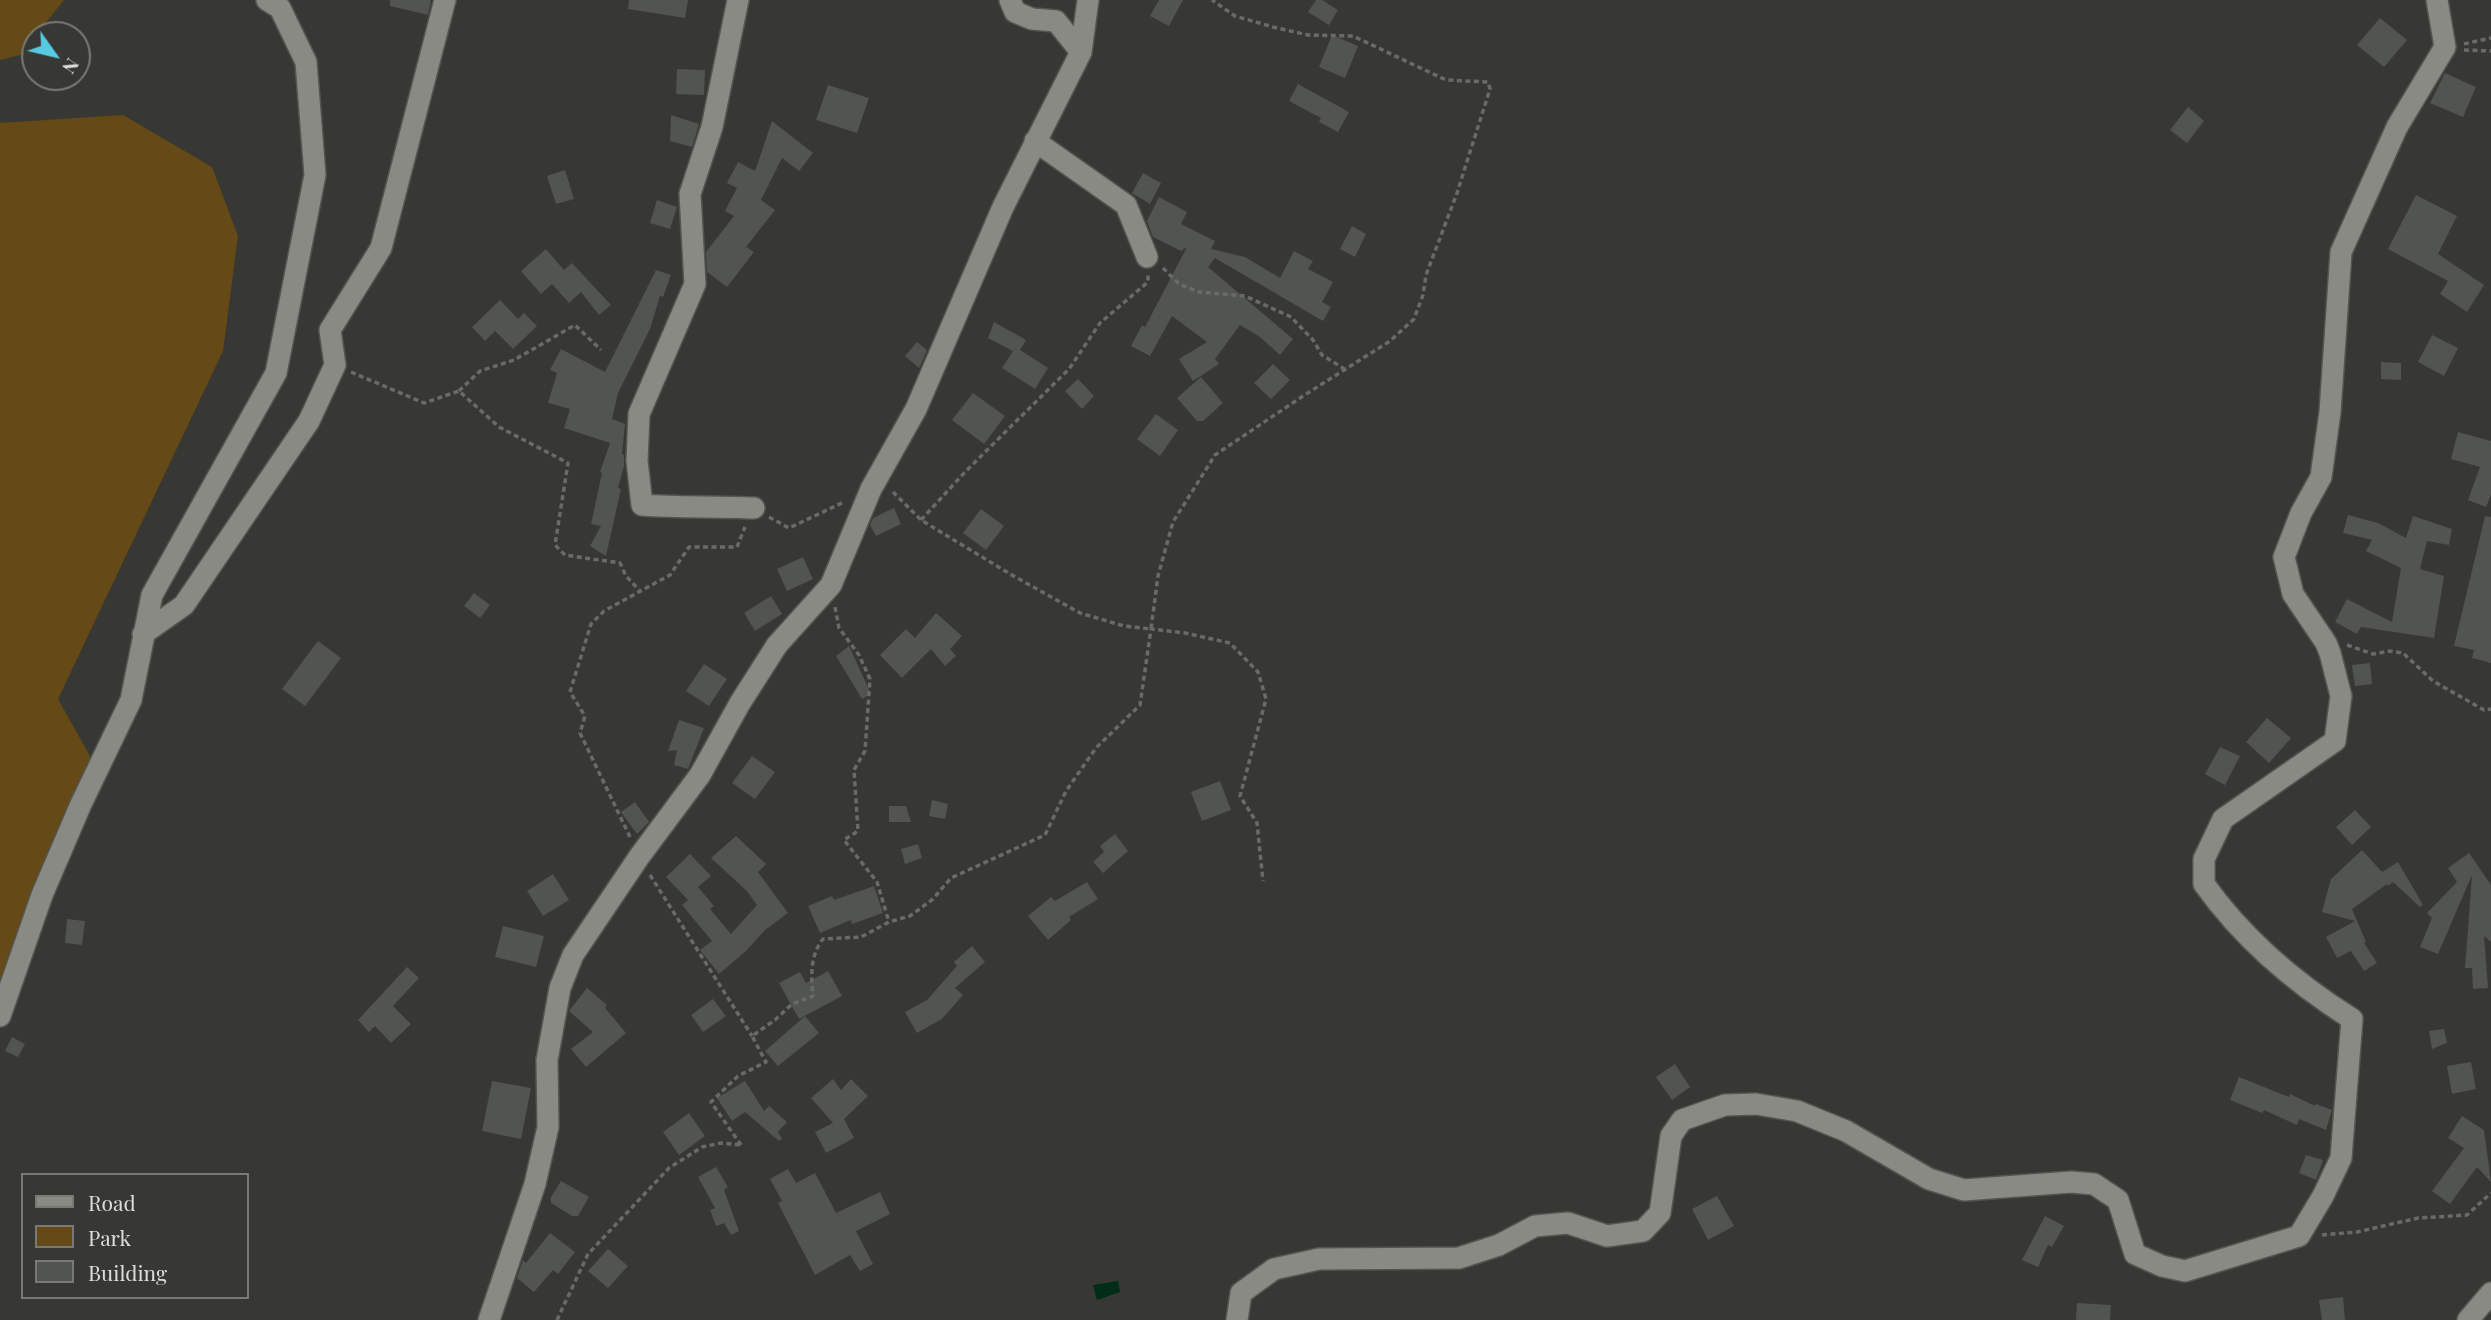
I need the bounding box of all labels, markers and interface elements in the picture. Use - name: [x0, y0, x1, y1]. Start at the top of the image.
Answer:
- north arrow: [21, 21, 91, 91]
- text: N: [57, 54, 86, 80]
- legend: [21, 1173, 248, 1299]
- text: Road: [88, 1188, 136, 1216]
- text: Park: [88, 1223, 131, 1251]
- text: Building: [88, 1258, 167, 1286]

